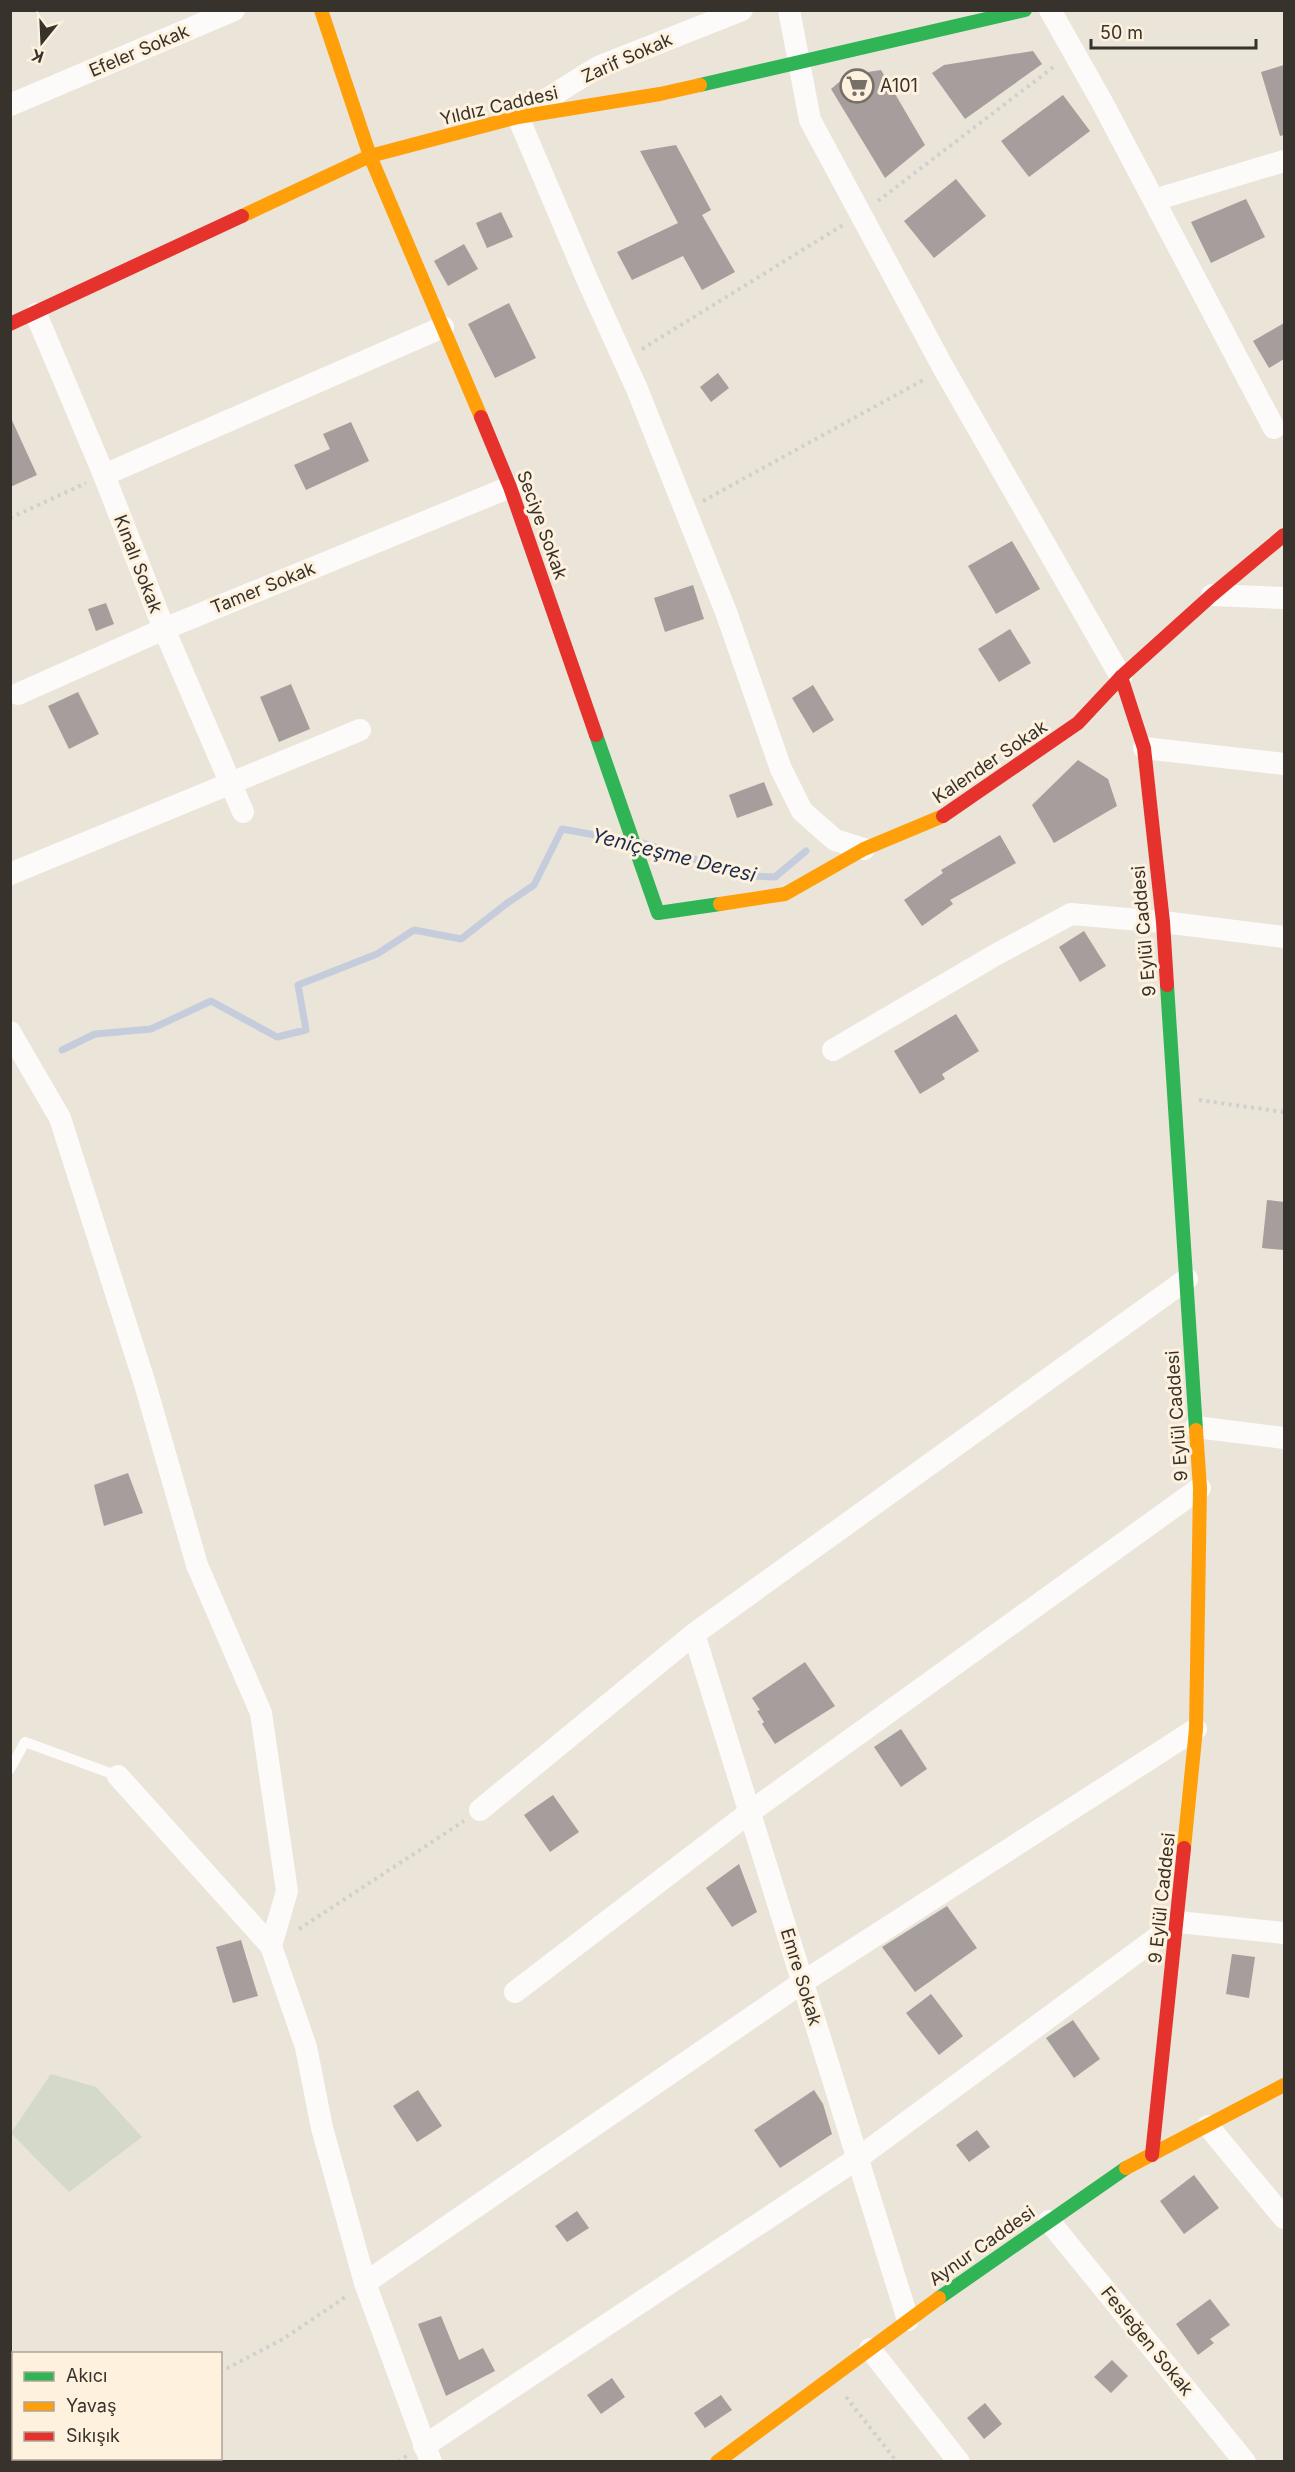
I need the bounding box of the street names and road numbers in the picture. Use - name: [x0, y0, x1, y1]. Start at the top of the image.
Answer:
- street label: Efeler Sokak: [86, 20, 192, 81]
- street label: Zarif Sokak: [578, 28, 675, 87]
- street label: Yıldız Caddesi: [438, 82, 560, 129]
- street label: Seciye Sokak: [513, 468, 572, 582]
- street label: Kınalı Sokak: [110, 512, 167, 616]
- street label: Tamer Sokak: [208, 557, 318, 618]
- street label: Kalender Sokak: [929, 716, 1051, 808]
- street label: 9 Eylül Caddesi: [1127, 865, 1160, 997]
- street label: 9 Eylül Caddesi: [1161, 1350, 1192, 1482]
- street label: 9 Eylül Caddesi: [1144, 1832, 1179, 1964]
- street label: Emre Sokak: [777, 1926, 826, 2028]
- street label: Aynur Caddesi: [925, 2201, 1039, 2290]
- street label: Fesleğen Sokak: [1097, 2282, 1198, 2400]

